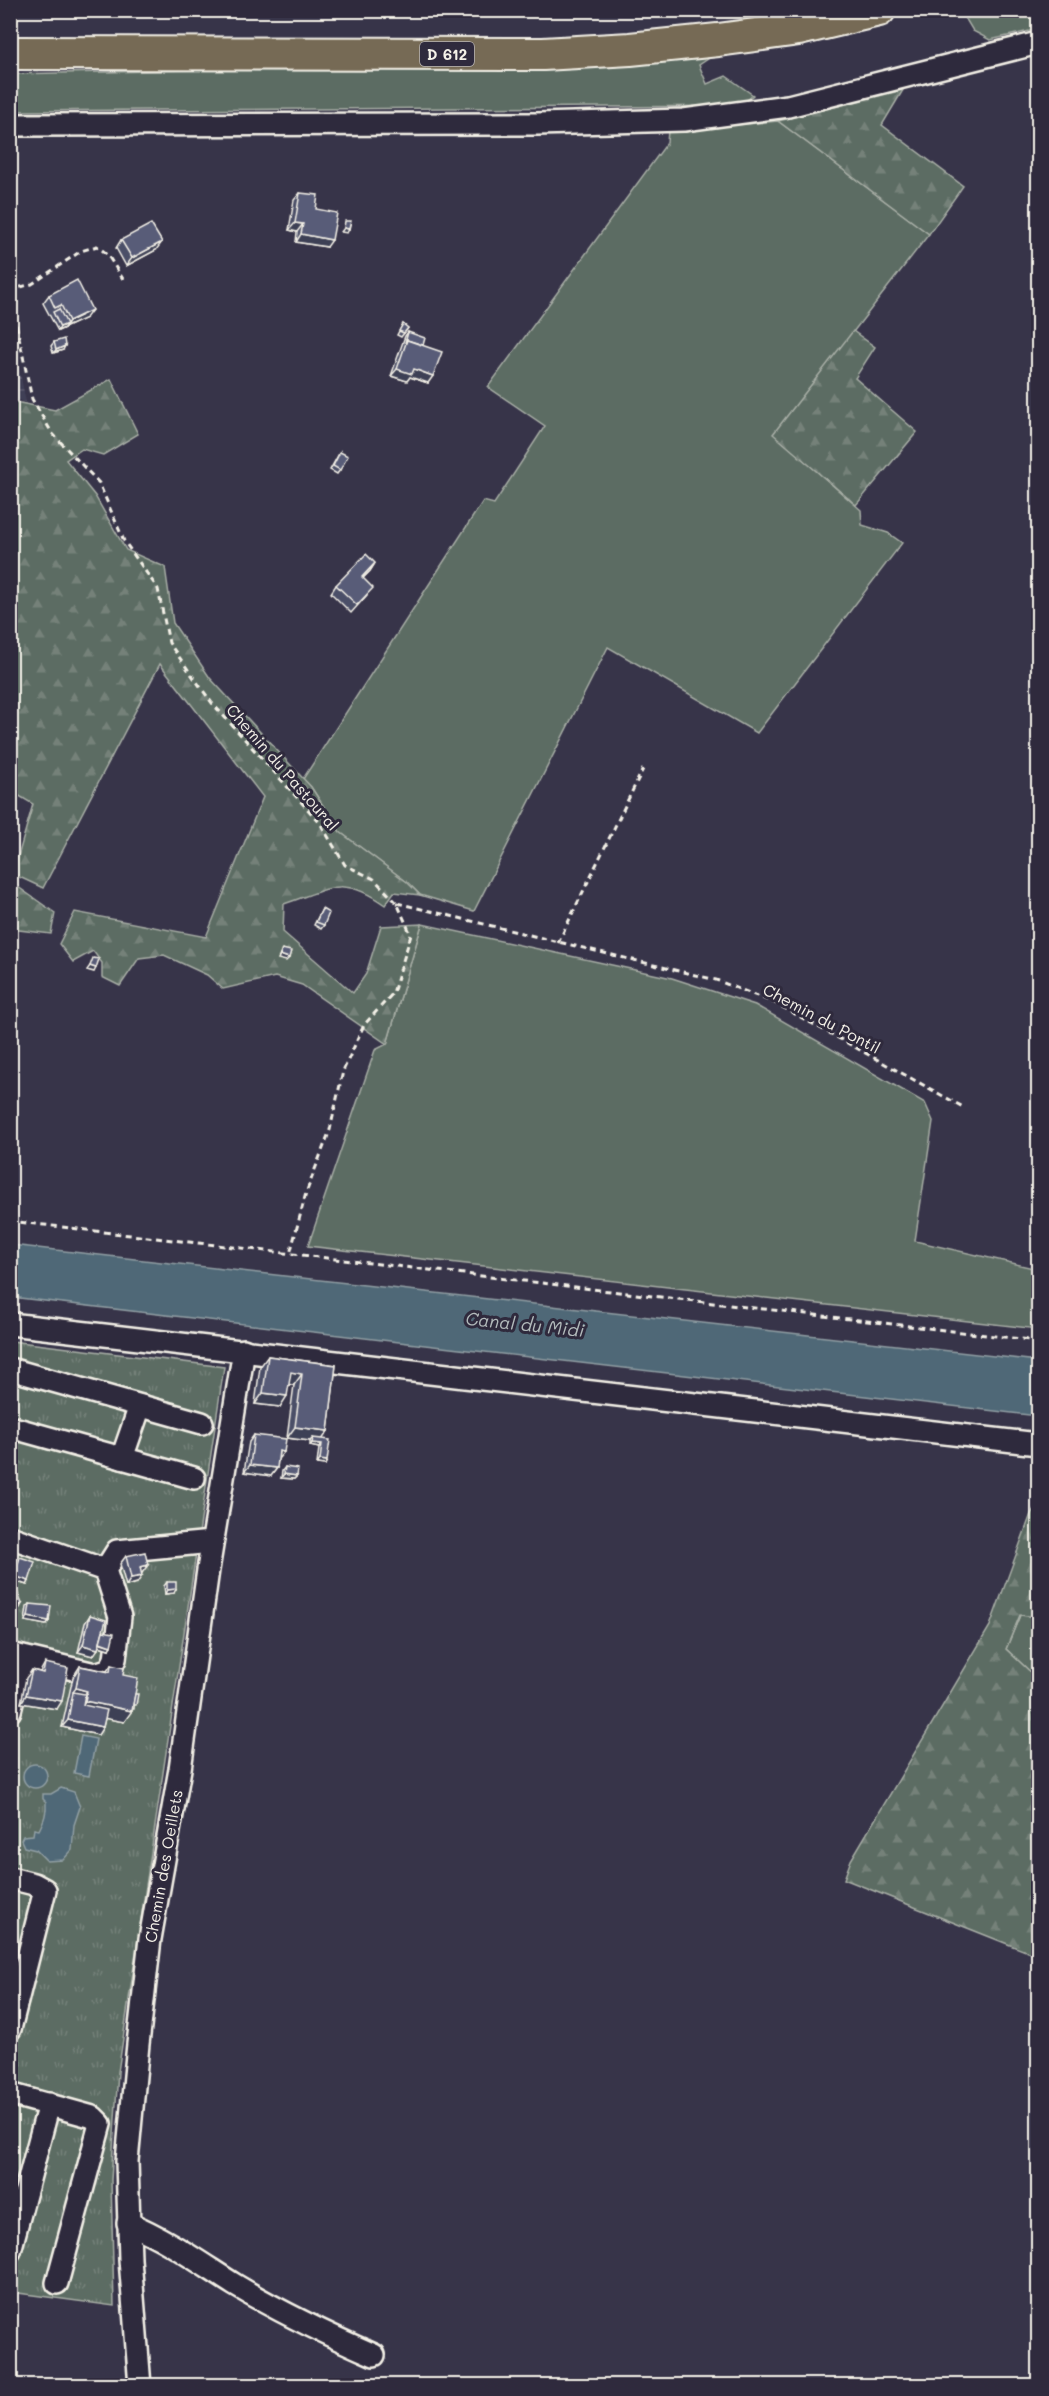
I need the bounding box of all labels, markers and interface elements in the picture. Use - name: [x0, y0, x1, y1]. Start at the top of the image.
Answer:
- road number: D 612: [420, 42, 474, 66]
- street label: Chemin du Pastoural: [222, 699, 344, 835]
- street label: Chemin du Pontil: [760, 978, 884, 1058]
- water label: Canal du Midi: [464, 1306, 586, 1342]
- street label: Chemin des Oeillets: [139, 1788, 187, 1944]

